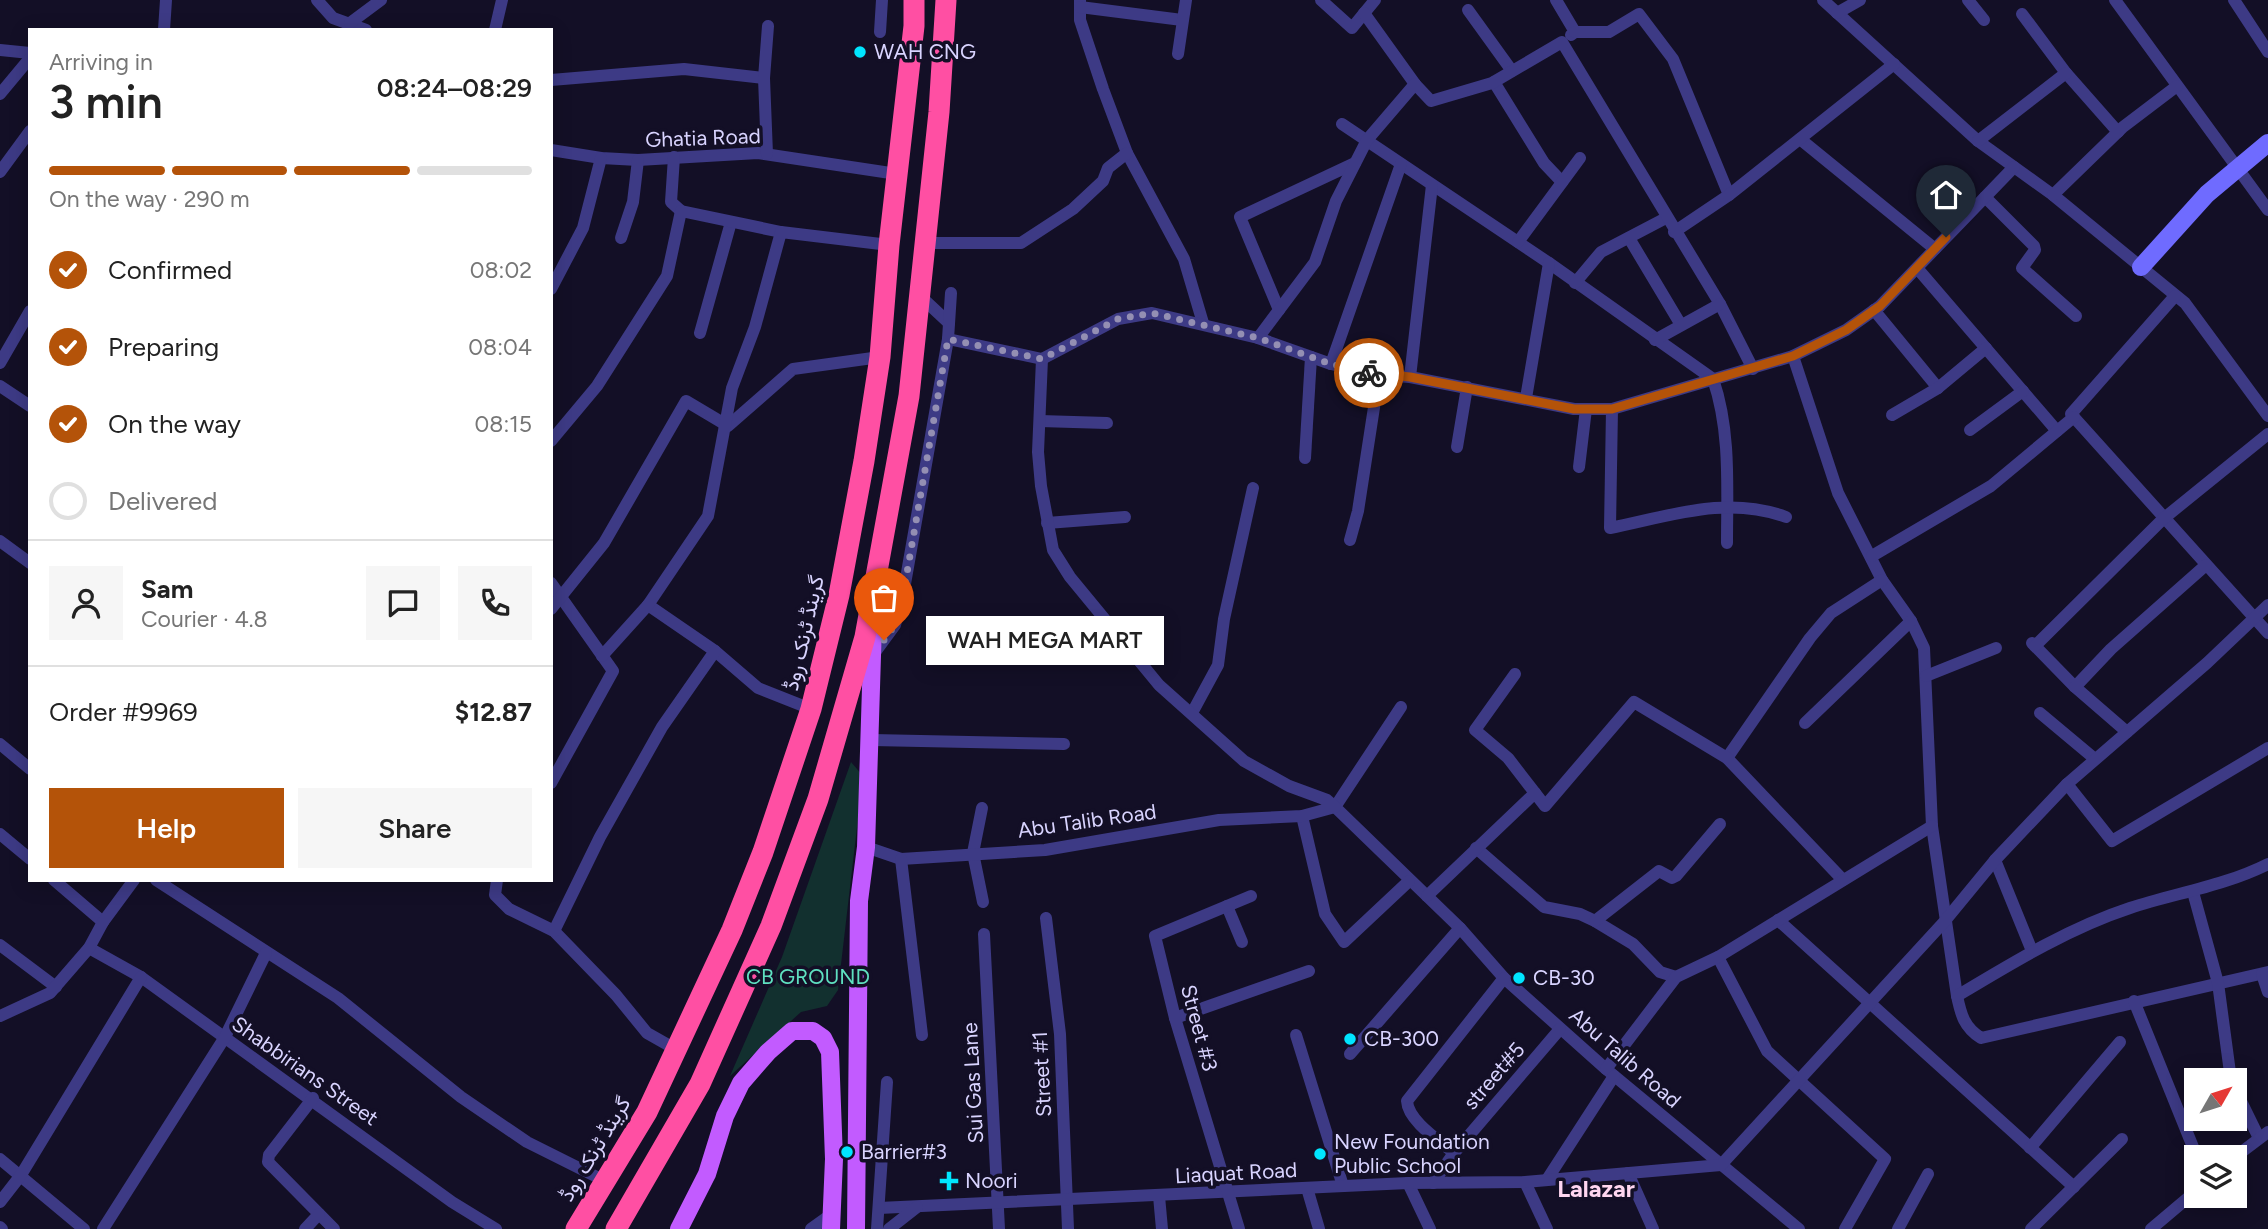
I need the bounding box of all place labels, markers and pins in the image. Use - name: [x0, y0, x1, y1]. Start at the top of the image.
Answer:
- place label: WAH CNG: [874, 39, 976, 64]
- marker: WAH CNG: [852, 44, 868, 60]
- pin: [1916, 165, 1976, 237]
- pin: [854, 568, 914, 640]
- callout: WAH MEGA MART: [926, 616, 1164, 664]
- place label: CB-30: [1533, 965, 1595, 990]
- marker: CB-30: [1511, 970, 1527, 986]
- place label: CB-300: [1364, 1026, 1439, 1051]
- marker: CB-300: [1342, 1031, 1358, 1047]
- place label: New Foundation Public School: [1334, 1129, 1490, 1178]
- place label: Barrier#3: [861, 1139, 947, 1164]
- marker: Barrier#3: [839, 1144, 855, 1160]
- marker: New Foundation Public School: [1312, 1146, 1328, 1162]
- place label: Noori: [965, 1168, 1018, 1193]
- marker: Noori: [939, 1171, 959, 1191]

